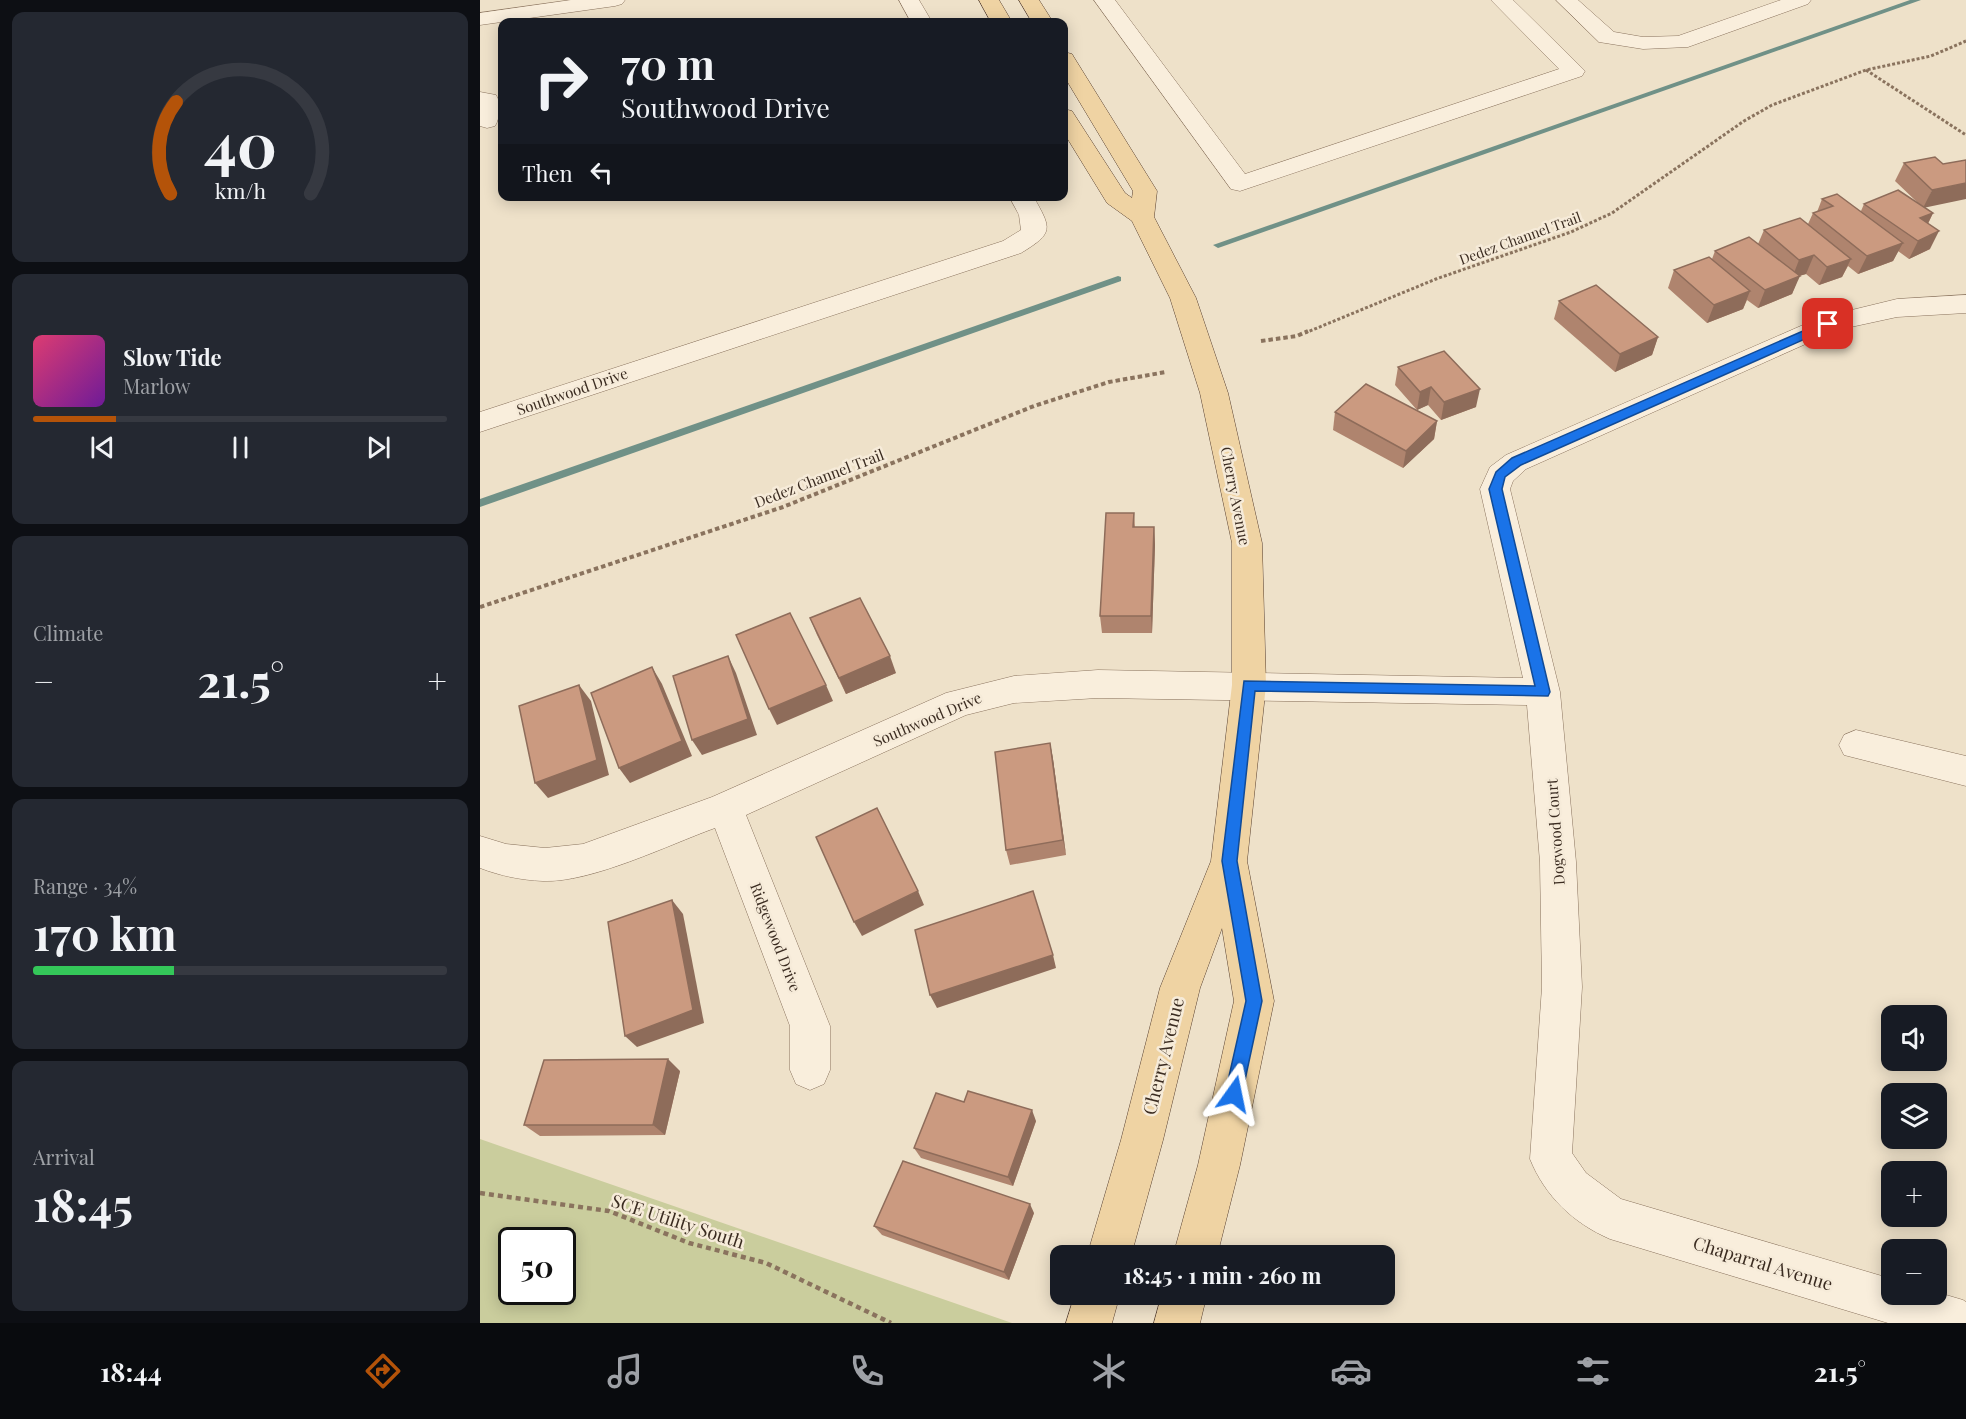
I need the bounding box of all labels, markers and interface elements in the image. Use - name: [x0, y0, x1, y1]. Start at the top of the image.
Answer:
- text: 70 m: [621, 35, 715, 91]
- icon: right: [522, 42, 600, 120]
- text: Southwood Drive: [621, 89, 830, 125]
- text: 40: [203, 100, 277, 184]
- icon: left: [585, 156, 618, 189]
- text: Then: [522, 158, 573, 188]
- text: km/h: [214, 176, 266, 204]
- street label: Dedez Channel Trail: [1456, 207, 1584, 269]
- pin: [1802, 298, 1853, 349]
- icon: arrive: [1811, 307, 1844, 340]
- text: Slow Tide: [123, 342, 222, 372]
- street label: Southwood Drive: [514, 363, 630, 419]
- text: Marlow: [123, 372, 191, 399]
- icon: previous: [86, 431, 119, 464]
- icon: pause: [224, 431, 257, 464]
- icon: next: [362, 431, 395, 464]
- street label: Dedez Channel Trail: [751, 444, 887, 512]
- street label: Cherry Avenue: [1217, 445, 1255, 547]
- text: Climate: [33, 619, 103, 646]
- text: 21.5°: [198, 649, 284, 709]
- text: −: [33, 658, 54, 702]
- text: +: [428, 658, 447, 702]
- street label: Southwood Drive: [870, 687, 984, 751]
- street label: Dogwood Court: [1541, 778, 1569, 886]
- text: Range · 34%: [33, 872, 137, 899]
- street label: Ridgewood Drive: [746, 880, 806, 994]
- text: 170 km: [33, 902, 177, 962]
- street label: Cherry Avenue: [1137, 995, 1189, 1117]
- map controls: [1881, 1005, 1947, 1305]
- button: sound: [1881, 1005, 1947, 1071]
- position arrow: [1202, 1062, 1266, 1126]
- button: layers: [1881, 1083, 1947, 1149]
- text: Arrival: [33, 1143, 95, 1170]
- button: +: [1881, 1161, 1947, 1227]
- text: 18:45: [33, 1173, 133, 1233]
- street label: SCE Utility South: [608, 1188, 748, 1254]
- speed limit sign: 50: [498, 1227, 576, 1305]
- street label: Chaparral Avenue: [1690, 1230, 1836, 1296]
- button: −: [1881, 1239, 1947, 1305]
- text: 18:45 · 1 min · 260 m: [1123, 1260, 1322, 1290]
- icon: directions: [362, 1350, 404, 1392]
- icon: music: [604, 1350, 646, 1392]
- icon: phone: [846, 1350, 888, 1392]
- icon: climate: [1088, 1350, 1130, 1392]
- icon: car: [1330, 1350, 1372, 1392]
- icon: filters: [1572, 1350, 1614, 1392]
- text: 18:44: [100, 1353, 162, 1389]
- text: 21.5°: [1814, 1353, 1866, 1389]

